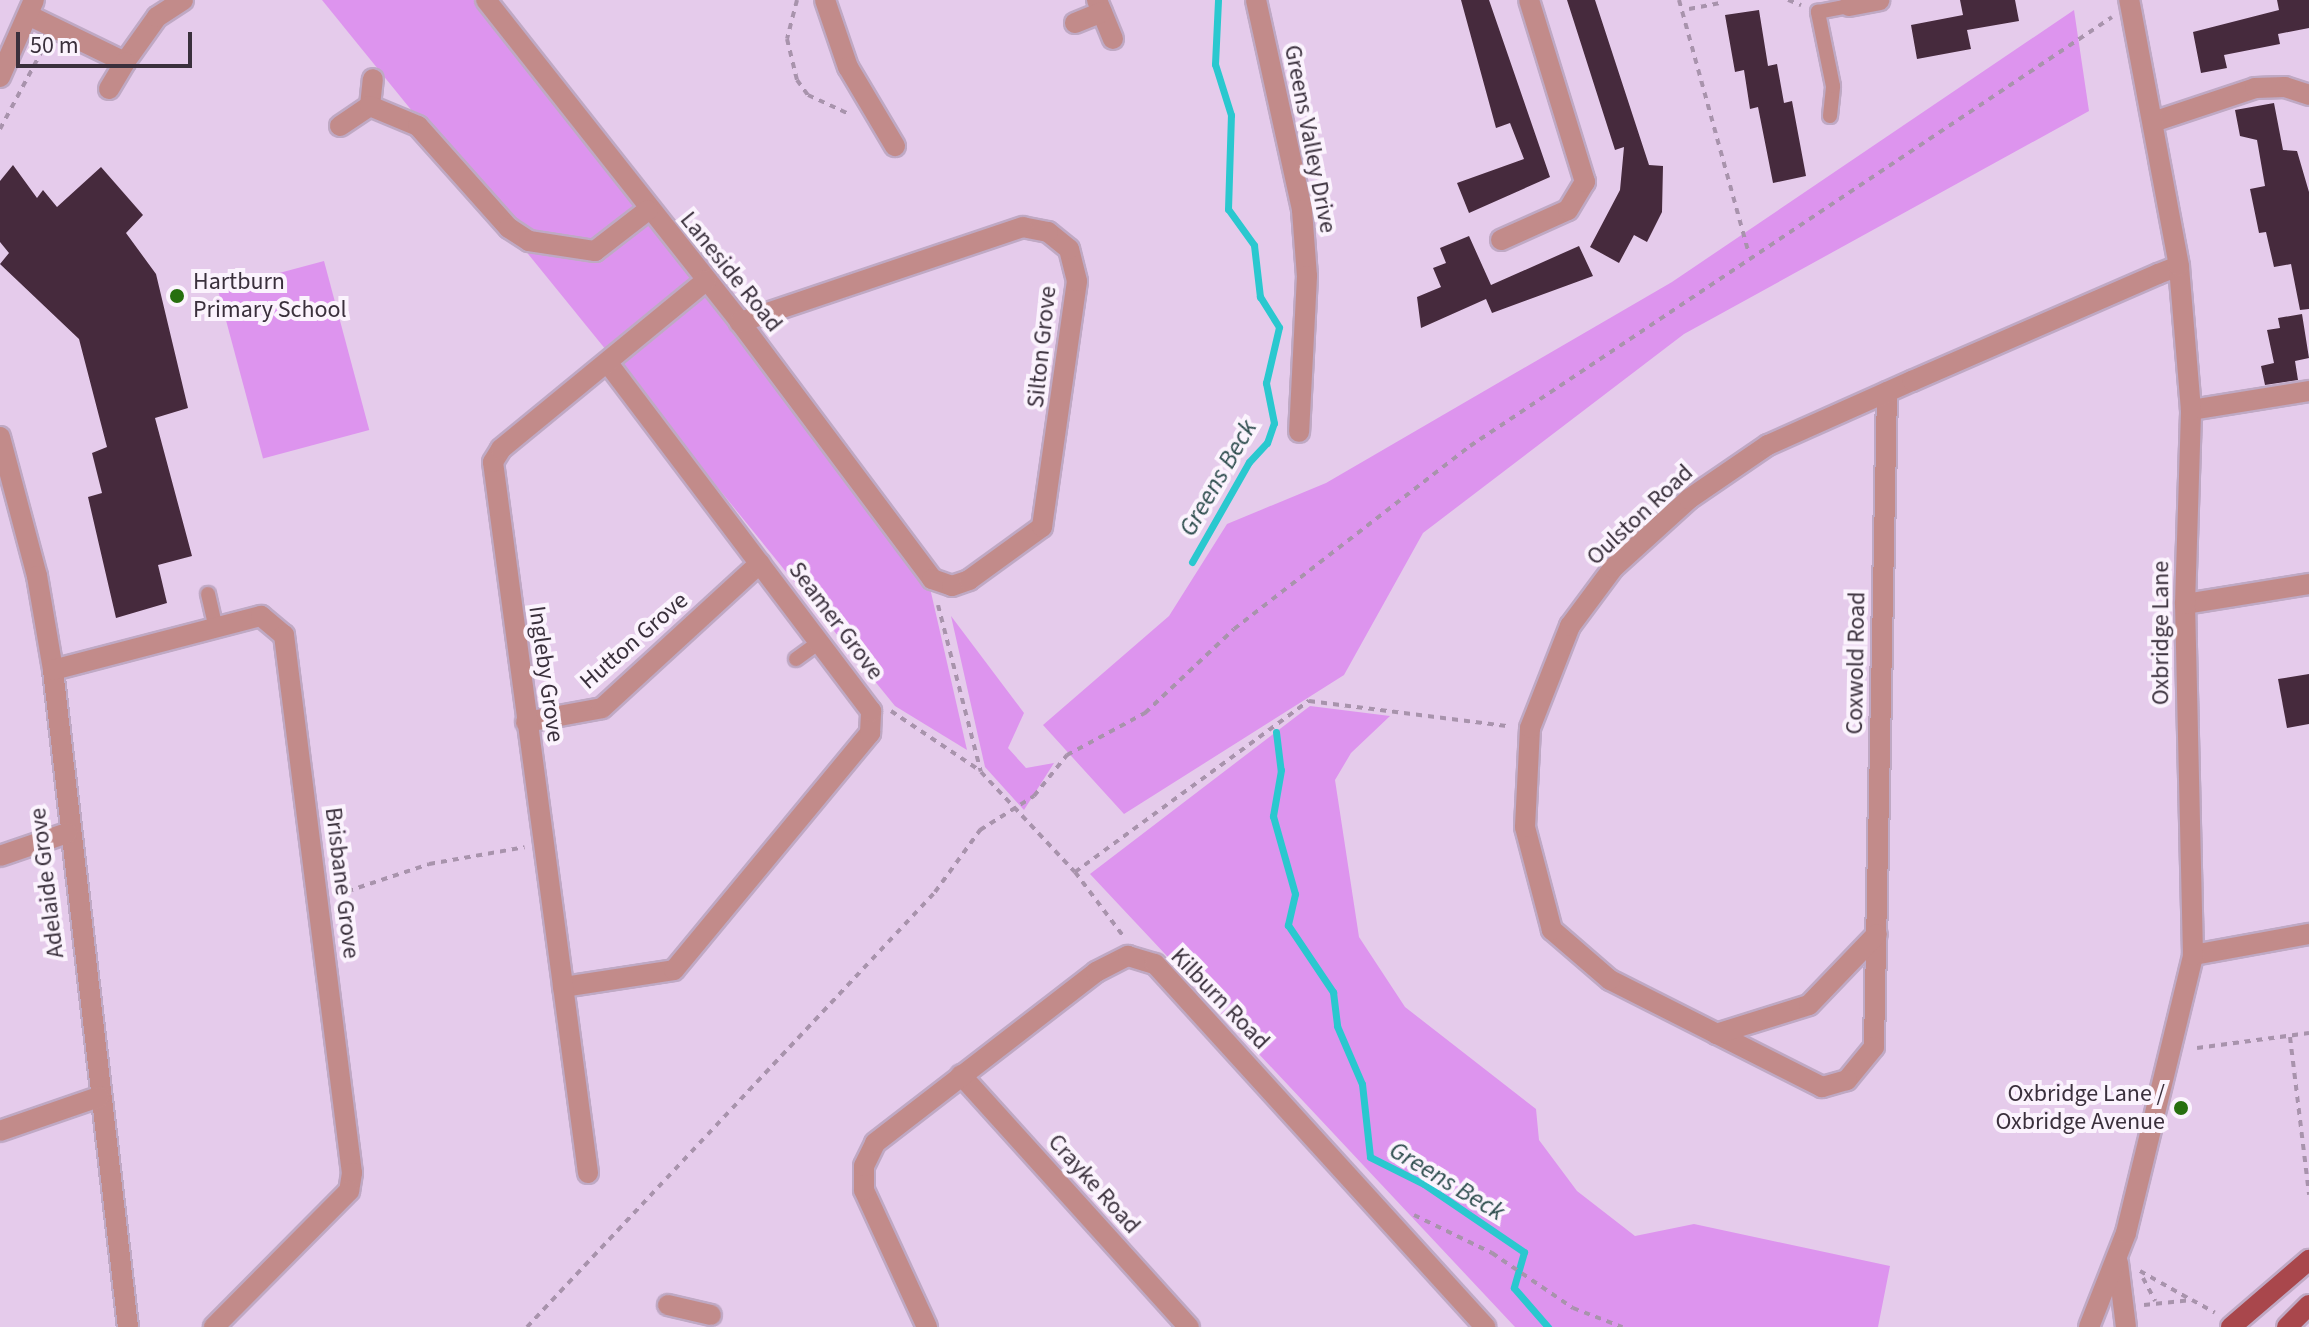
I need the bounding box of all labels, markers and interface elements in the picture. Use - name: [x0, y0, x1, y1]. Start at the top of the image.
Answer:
- scale bar: [20, 16, 196, 66]
- text: 50 m: [30, 28, 79, 63]
- street label: Greens Valley Drive: [1278, 43, 1342, 235]
- street label: Laneside Road: [674, 206, 788, 338]
- place label: Hartburn Primary School: [193, 268, 347, 324]
- street label: Silton Grove: [1021, 285, 1063, 409]
- marker: Hartburn Primary School: [168, 287, 186, 305]
- water label: Greens Beck: [1172, 414, 1264, 542]
- street label: Oulston Road: [1581, 458, 1699, 572]
- street label: Seamer Grove: [782, 556, 890, 686]
- street label: Oxbridge Lane: [2147, 561, 2175, 705]
- street label: Hutton Grove: [574, 586, 694, 696]
- street label: Coxwold Road: [1840, 591, 1872, 735]
- street label: Ingleby Grove: [522, 604, 570, 744]
- street label: Adelaide Grove: [23, 806, 71, 960]
- street label: Brisbane Grove: [318, 806, 366, 960]
- street label: Kilburn Road: [1164, 942, 1276, 1056]
- place label: Oxbridge Lane / Oxbridge Avenue: [1995, 1080, 2165, 1136]
- marker: Oxbridge Lane / Oxbridge Avenue: [2172, 1099, 2190, 1117]
- street label: Crayke Road: [1042, 1128, 1146, 1240]
- water label: Greens Beck: [1384, 1134, 1510, 1228]

